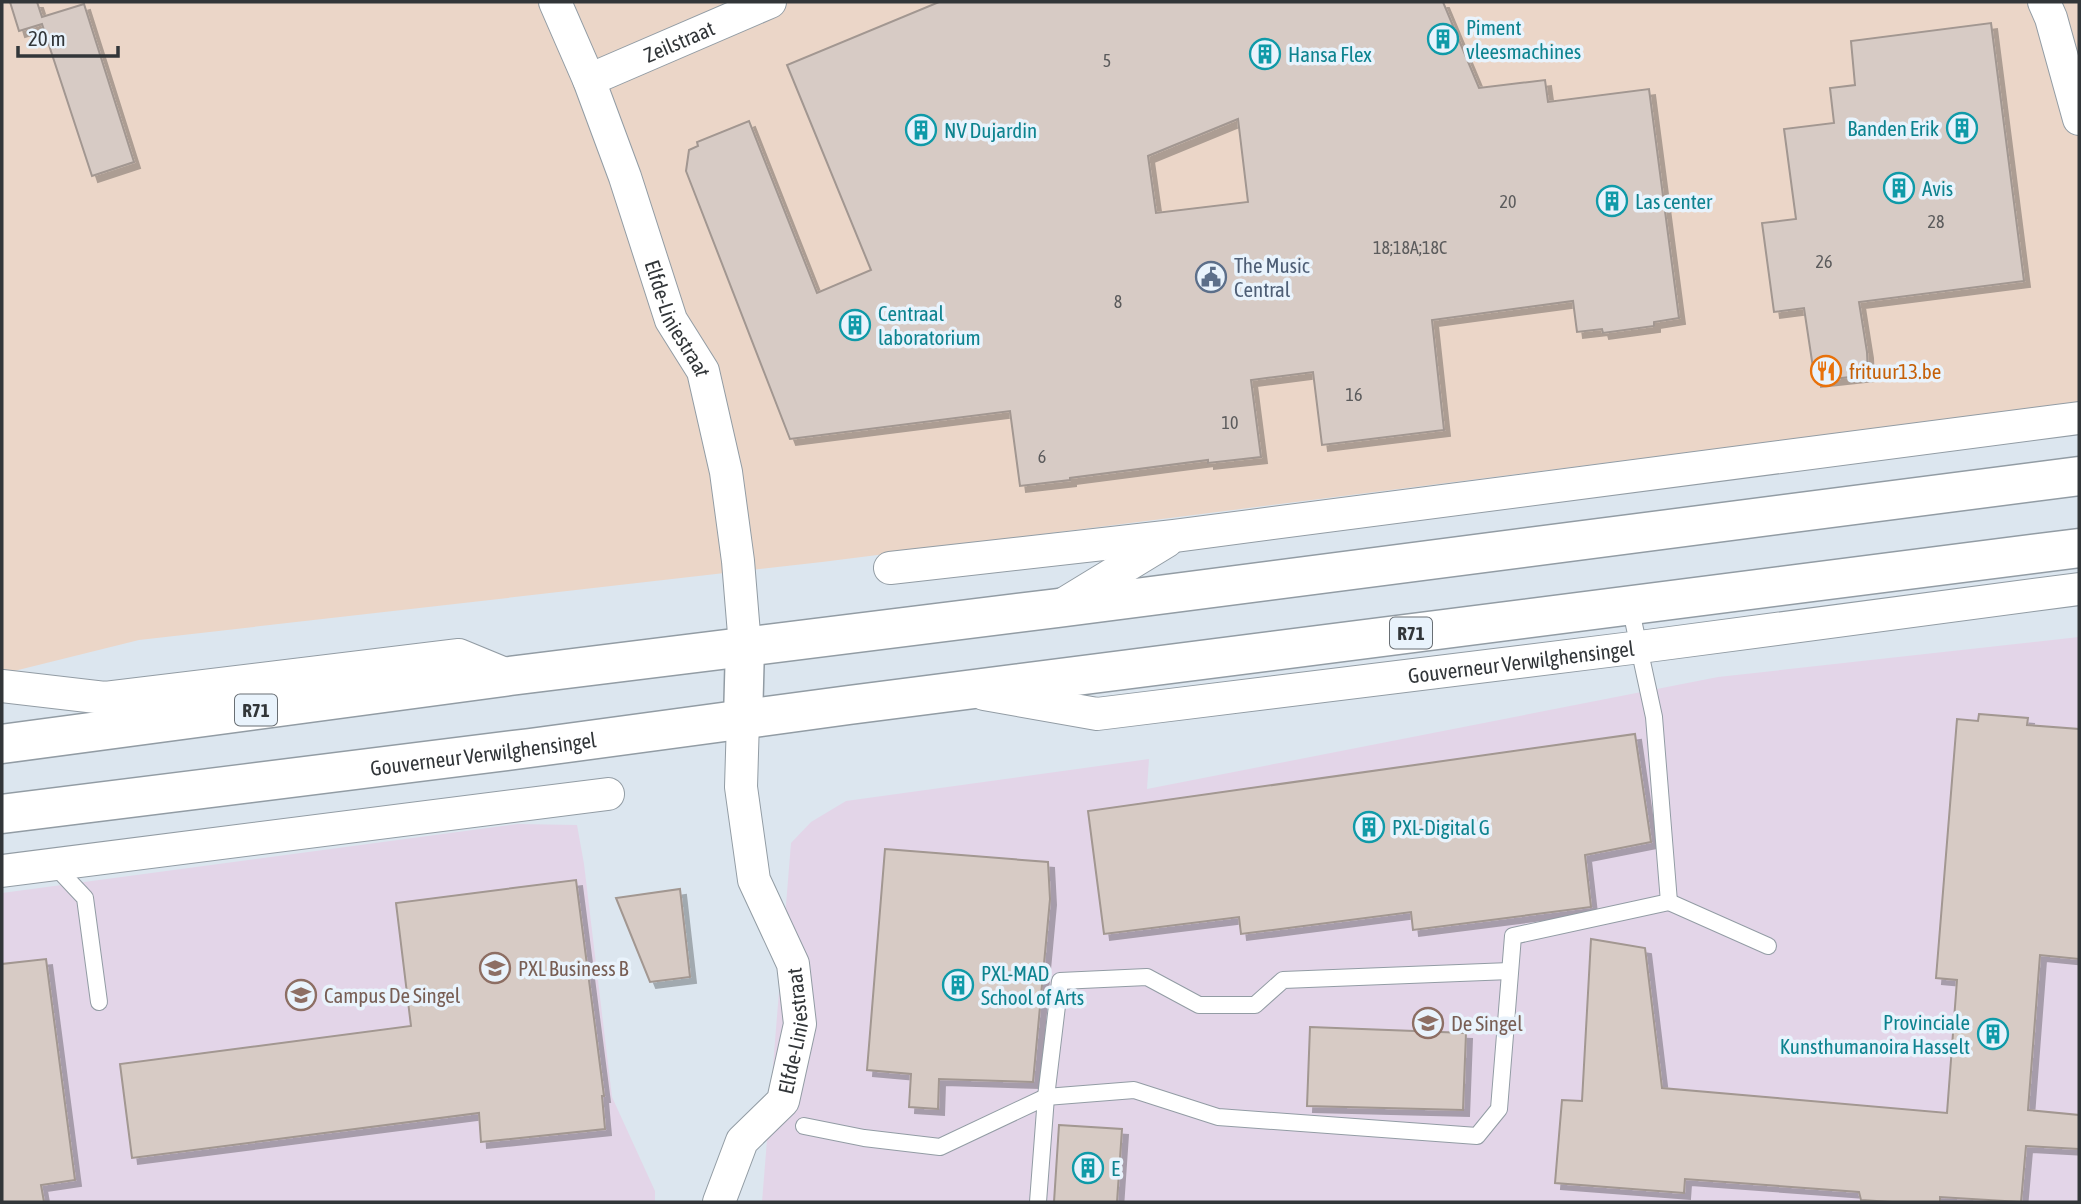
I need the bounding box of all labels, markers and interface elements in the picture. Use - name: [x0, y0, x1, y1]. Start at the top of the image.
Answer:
- scale bar: [18, 14, 117, 58]
- street label: Zeilstraat: [640, 15, 718, 67]
- place label: Piment vleesmachines: [1466, 15, 1581, 63]
- building icon: Piment vleesmachines: [1426, 22, 1460, 56]
- text: 20 m: [28, 26, 66, 50]
- building icon: Hansa Flex: [1248, 37, 1282, 71]
- place label: Hansa Flex: [1288, 42, 1372, 66]
- house number: 5: [1103, 50, 1111, 71]
- building icon: Banden Erik: [1945, 111, 1979, 145]
- building icon: NV Dujardin: [904, 113, 938, 147]
- place label: Banden Erik: [1847, 116, 1939, 140]
- place label: NV Dujardin: [944, 118, 1037, 142]
- building icon: Avis: [1882, 171, 1916, 205]
- place label: Avis: [1922, 176, 1953, 200]
- building icon: Las center: [1595, 184, 1629, 218]
- place label: Las center: [1635, 189, 1713, 213]
- house number: 20: [1500, 191, 1516, 212]
- house number: 28: [1928, 211, 1944, 232]
- house number: 18;18A;18C: [1373, 237, 1447, 258]
- house number: 26: [1816, 251, 1832, 272]
- place label: The Music Central: [1234, 253, 1310, 301]
- street label: Elfde-Liniestraat: [640, 257, 716, 378]
- public building icon: The Music Central: [1194, 260, 1228, 294]
- house number: 8: [1114, 291, 1122, 312]
- place label: Centraal laboratorium: [878, 301, 981, 349]
- building icon: Centraal laboratorium: [838, 308, 872, 342]
- restaurant icon: frituur13.be: [1809, 354, 1843, 388]
- place label: frituur13.be: [1849, 359, 1941, 383]
- house number: 16: [1346, 384, 1362, 405]
- house number: 10: [1222, 412, 1238, 433]
- house number: 6: [1038, 446, 1046, 467]
- road number: R71: [1390, 618, 1432, 648]
- street label: Gouverneur Verwilghensingel: [1407, 636, 1636, 688]
- road number: R71: [235, 694, 277, 726]
- street label: Gouverneur Verwilghensingel: [369, 727, 598, 780]
- building icon: PXL-Digital G: [1352, 810, 1386, 844]
- place label: PXL-Digital G: [1392, 815, 1490, 839]
- school or university icon: PXL Business B: [478, 951, 512, 985]
- place label: PXL Business B: [518, 956, 629, 980]
- place label: PXL-MAD School of Arts: [981, 961, 1084, 1009]
- street label: Elfde-Liniestraat: [773, 967, 812, 1096]
- building icon: PXL-MAD School of Arts: [941, 968, 975, 1002]
- school or university icon: Campus De Singel: [284, 978, 318, 1012]
- place label: Campus De Singel: [324, 983, 461, 1007]
- school or university icon: De Singel: [1411, 1006, 1445, 1040]
- place label: Provinciale Kunsthumanoira Hasselt: [1780, 1010, 1970, 1058]
- place label: De Singel: [1451, 1011, 1523, 1035]
- building icon: Provinciale Kunsthumanoira Hasselt: [1976, 1017, 2010, 1051]
- building icon: E: [1071, 1151, 1105, 1185]
- place label: E: [1111, 1156, 1120, 1180]

